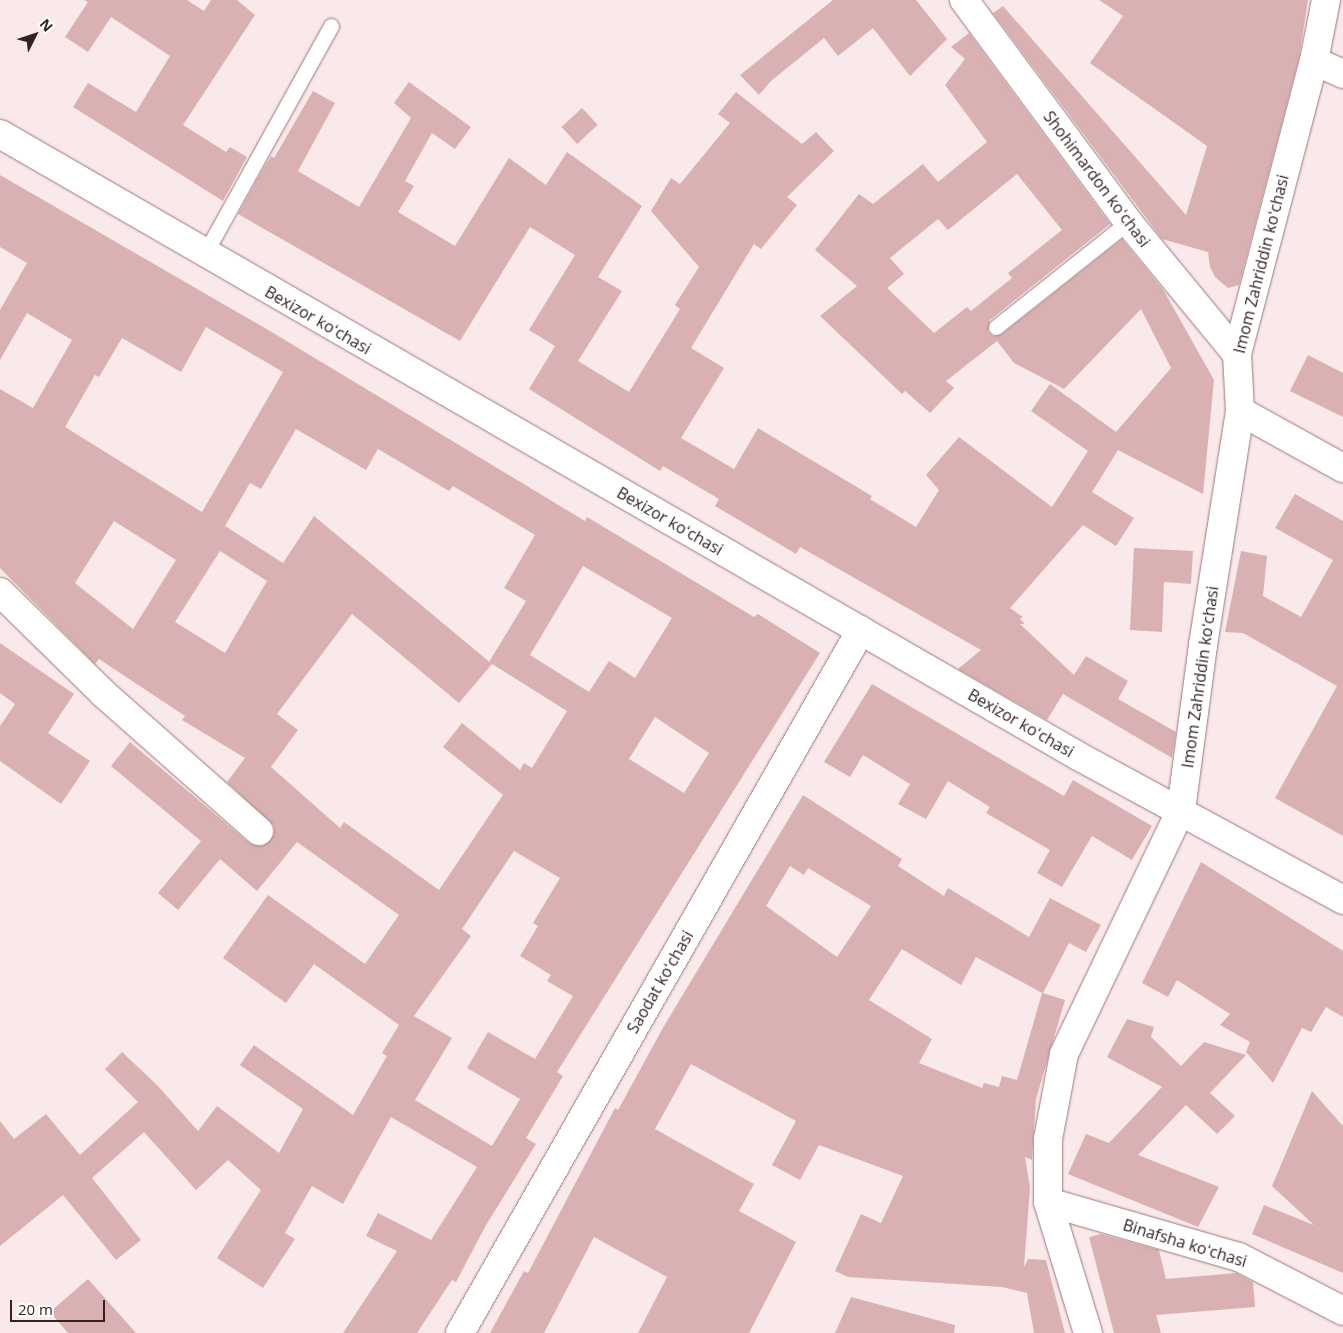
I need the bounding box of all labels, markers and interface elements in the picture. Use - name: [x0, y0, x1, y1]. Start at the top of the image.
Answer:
- north arrow: [10, 10, 60, 60]
- text: N: [36, 14, 58, 35]
- street label: Shohimardon koʻchasi: [1040, 107, 1154, 251]
- street label: Imom Zahriddin koʻchasi: [1229, 173, 1293, 355]
- street label: Bexizor koʻchasi: [262, 282, 374, 358]
- street label: Bexizor koʻchasi: [614, 483, 726, 559]
- street label: Imom Zahriddin koʻchasi: [1178, 585, 1222, 769]
- street label: Bexizor koʻchasi: [965, 685, 1077, 761]
- street label: Saodat koʻchasi: [623, 927, 697, 1037]
- street label: Binafsha koʻchasi: [1121, 1215, 1249, 1271]
- scale bar: [12, 1290, 108, 1322]
- text: 20 m: [18, 1299, 53, 1319]

